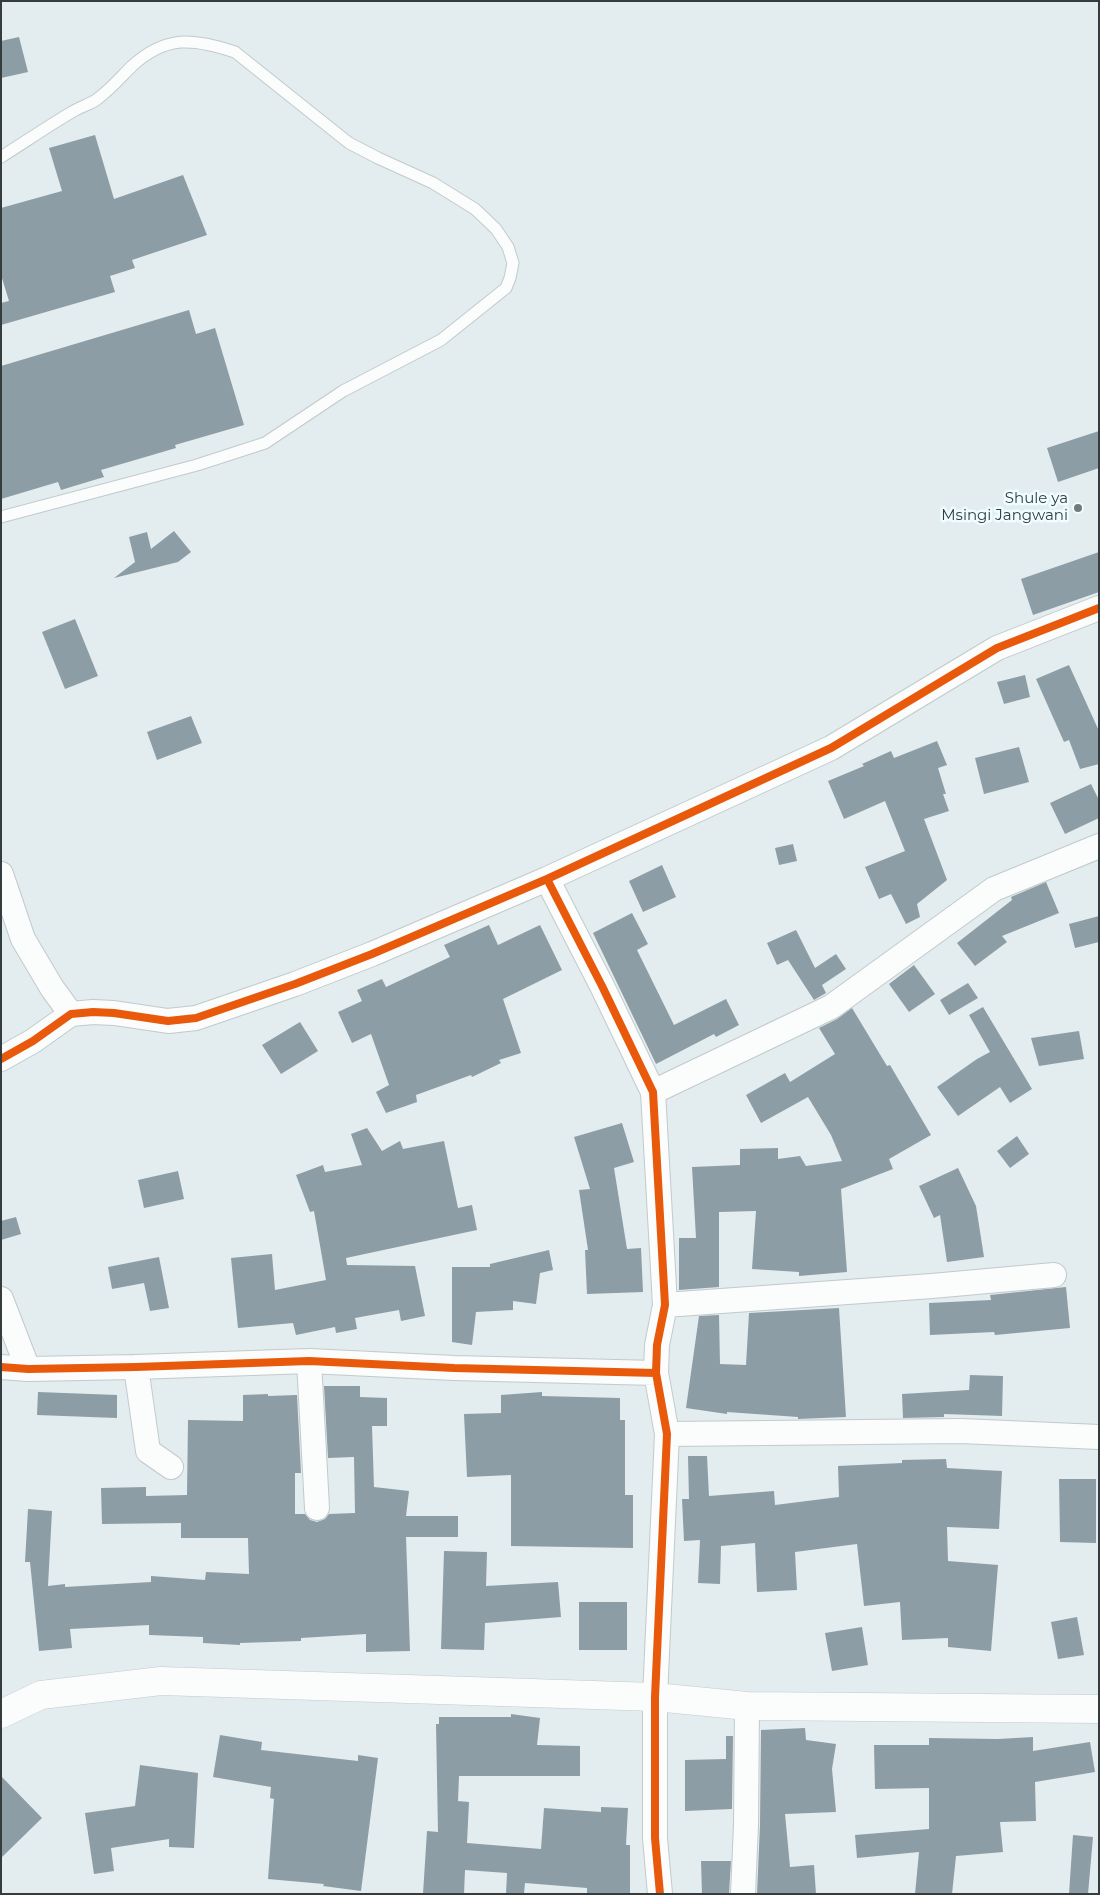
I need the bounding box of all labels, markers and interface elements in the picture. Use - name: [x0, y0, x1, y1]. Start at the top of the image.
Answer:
- place label: Shule ya Msingi Jangwani: [941, 490, 1068, 525]
- marker: Shule ya Msingi Jangwani: [1072, 502, 1084, 514]

